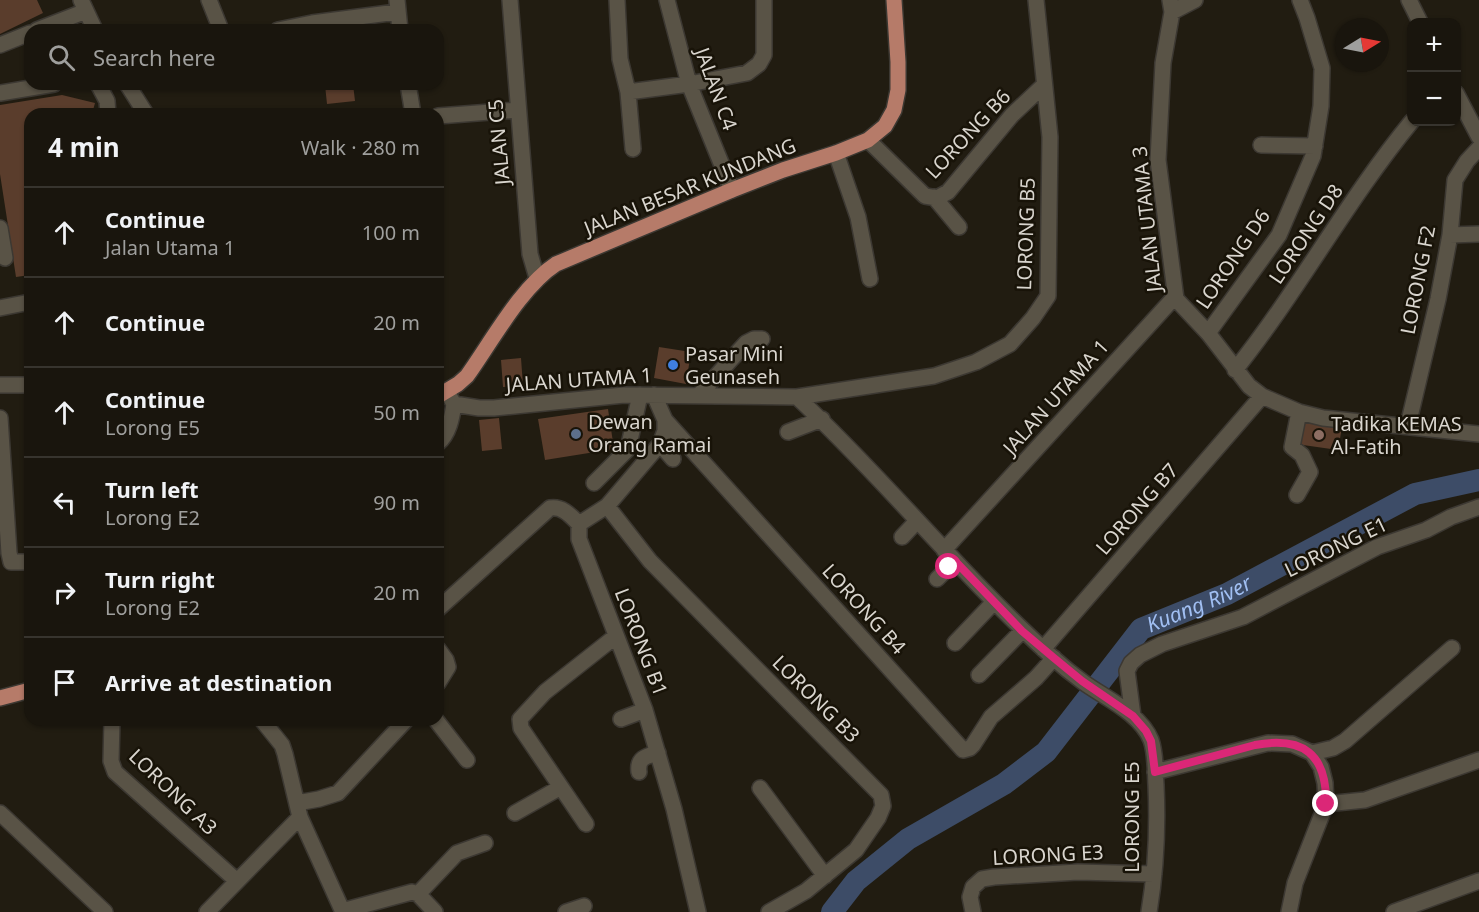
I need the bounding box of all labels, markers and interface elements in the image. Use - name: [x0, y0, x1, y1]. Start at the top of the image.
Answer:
- north arrow: [1335, 18, 1389, 72]
- map controls: [1407, 18, 1461, 126]
- button: +: [1407, 18, 1461, 72]
- search box: [24, 24, 444, 90]
- icon: search: [45, 41, 78, 74]
- text: Search here: [93, 42, 215, 72]
- street label: JALAN C4: [688, 42, 744, 134]
- button: −: [1407, 72, 1461, 126]
- street label: LORONG B6: [919, 83, 1016, 184]
- street label: JALAN C5: [481, 98, 516, 188]
- text: 4 min: [48, 129, 120, 165]
- street label: JALAN BESAR KUNDANG: [578, 132, 800, 242]
- text: Walk · 280 m: [301, 134, 420, 161]
- street label: JALAN UTAMA 3: [1125, 145, 1168, 295]
- street label: LORONG B5: [1010, 177, 1041, 291]
- street label: LORONG D8: [1262, 179, 1349, 289]
- text: Continue: [105, 204, 205, 234]
- street label: LORONG D6: [1189, 204, 1276, 314]
- icon: ahead: [48, 216, 81, 249]
- text: 100 m: [362, 219, 420, 246]
- street label: LORONG F2: [1394, 223, 1441, 337]
- text: Jalan Utama 1: [105, 234, 235, 261]
- icon: ahead: [48, 306, 81, 339]
- text: Continue: [105, 307, 205, 337]
- text: 20 m: [373, 309, 420, 336]
- street label: JALAN UTAMA 1: [995, 333, 1115, 462]
- place label: Pasar Mini Geunaseh: [685, 340, 783, 390]
- marker: Pasar Mini Geunaseh: [666, 358, 680, 372]
- street label: JALAN UTAMA 1: [503, 361, 653, 398]
- text: Continue: [105, 384, 205, 414]
- icon: ahead: [48, 396, 81, 429]
- text: 50 m: [373, 399, 420, 426]
- place label: Dewan Orang Ramai: [588, 408, 711, 458]
- place label: Tadika KEMAS Al-Fatih: [1331, 410, 1462, 460]
- text: Lorong E5: [105, 414, 200, 441]
- marker: Dewan Orang Ramai: [569, 427, 583, 441]
- marker: Tadika KEMAS Al-Fatih: [1312, 428, 1326, 442]
- street label: LORONG B7: [1089, 457, 1184, 560]
- text: Turn left: [105, 474, 199, 504]
- icon: left: [48, 486, 81, 519]
- text: 90 m: [373, 489, 420, 516]
- text: Lorong E2: [105, 504, 200, 531]
- street label: LORONG E1: [1280, 510, 1392, 583]
- route start: [935, 553, 961, 579]
- street label: LORONG B4: [816, 558, 913, 660]
- text: Turn right: [105, 564, 215, 594]
- water label: Kuang River: [1142, 568, 1258, 638]
- icon: right: [48, 576, 81, 609]
- text: 20 m: [373, 579, 420, 606]
- street label: LORONG B1: [609, 584, 674, 699]
- text: Lorong E2: [105, 594, 200, 621]
- street label: LORONG B3: [767, 649, 866, 748]
- icon: arrive: [48, 666, 81, 699]
- text: Arrive at destination: [105, 667, 332, 697]
- street label: LORONG A3: [123, 743, 223, 841]
- street label: LORONG E5: [1118, 761, 1145, 873]
- route end: [1312, 790, 1338, 816]
- street label: LORONG E3: [992, 838, 1104, 871]

